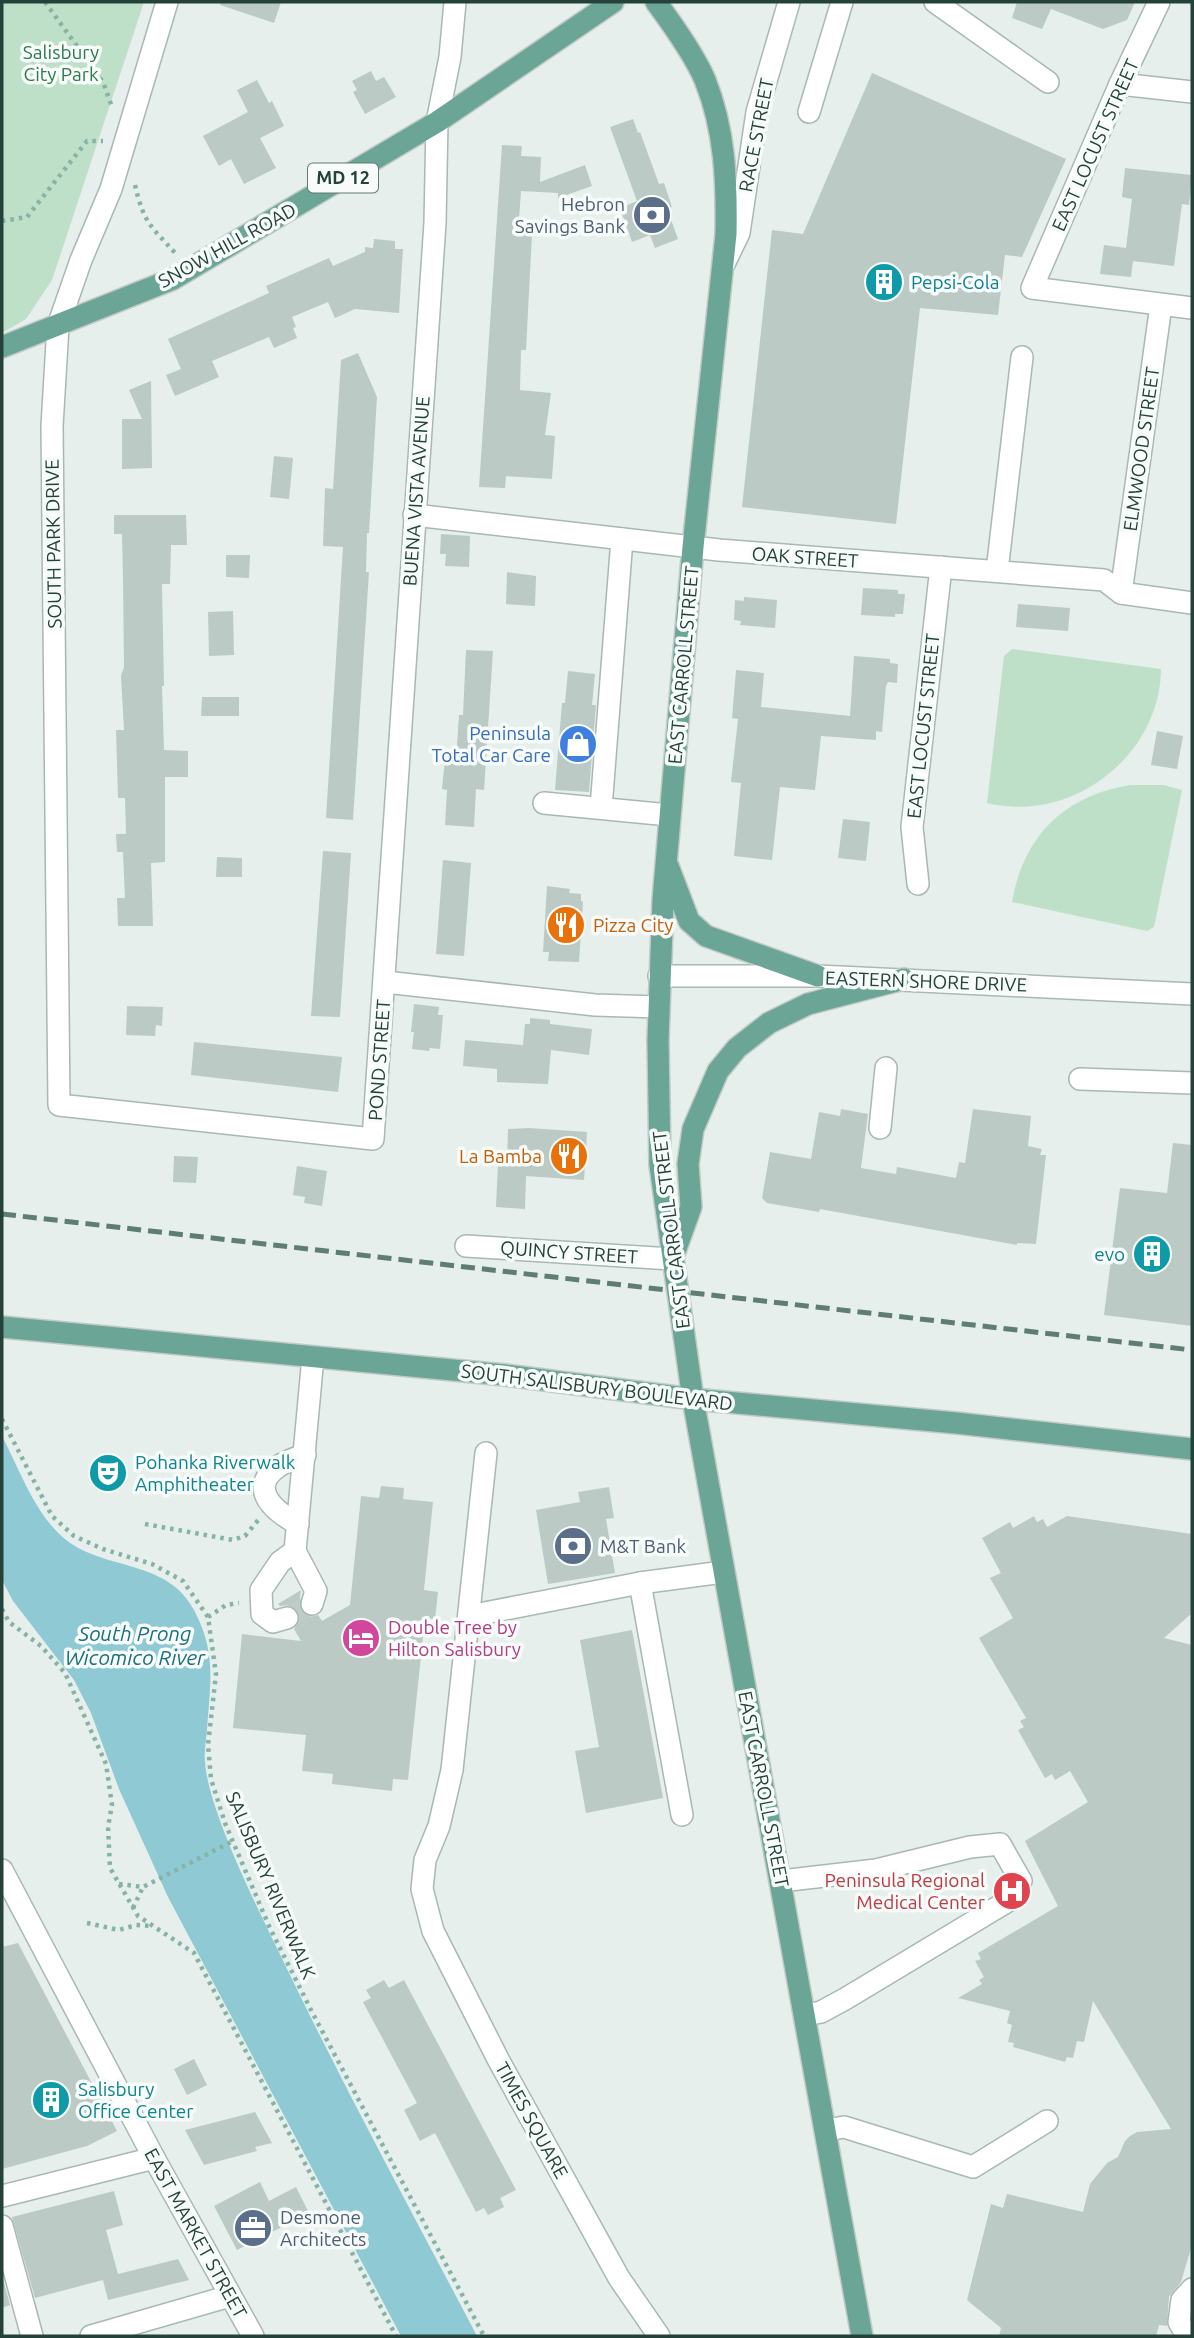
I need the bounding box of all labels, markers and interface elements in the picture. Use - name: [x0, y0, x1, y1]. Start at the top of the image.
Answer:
- park label: Salisbury City Park: [23, 41, 99, 85]
- street label: EAST LOCUST STREET: [1047, 55, 1143, 234]
- street label: RACE STREET: [734, 76, 778, 194]
- road number: MD 12: [308, 163, 378, 192]
- place label: Hebron Savings Bank: [515, 193, 625, 237]
- bank icon: Hebron Savings Bank: [631, 194, 673, 236]
- street label: SNOW HILL ROAD: [154, 198, 300, 292]
- building icon: Pepsi-Cola: [863, 261, 905, 303]
- place label: Pepsi-Cola: [911, 271, 1000, 293]
- street label: ELMWOOD STREET: [1119, 365, 1163, 533]
- street label: BUENA VISTA AVENUE: [398, 395, 434, 587]
- street label: SOUTH PARK DRIVE: [41, 459, 65, 629]
- street label: OAK STREET: [751, 542, 860, 572]
- street label: EAST CARROLL STREET: [663, 564, 703, 765]
- street label: EAST LOCUST STREET: [902, 632, 944, 820]
- place label: Peninsula Total Car Care: [432, 722, 551, 766]
- shop icon: Peninsula Total Car Care: [557, 723, 599, 765]
- restaurant icon: Pizza City: [545, 904, 587, 946]
- place label: Pizza City: [593, 914, 673, 936]
- street label: EASTERN SHORE DRIVE: [825, 966, 1027, 996]
- street label: POND STREET: [364, 998, 394, 1121]
- street label: EAST CARROLL STREET: [648, 1129, 694, 1330]
- restaurant icon: La Bamba: [548, 1135, 590, 1177]
- place label: La Bamba: [459, 1145, 542, 1167]
- building icon: evo: [1131, 1233, 1173, 1275]
- street label: QUINCY STREET: [500, 1236, 639, 1268]
- place label: evo: [1094, 1243, 1125, 1265]
- street label: SOUTH SALISBURY BOULEVARD: [460, 1359, 734, 1415]
- place label: Pohanka Riverwalk Amphitheater: [135, 1451, 296, 1495]
- theatre icon: Pohanka Riverwalk Amphitheater: [87, 1452, 129, 1494]
- bank icon: M&T Bank: [552, 1525, 594, 1567]
- place label: M&T Bank: [600, 1535, 687, 1557]
- place label: Double Tree by Hilton Salisbury: [388, 1616, 521, 1660]
- hotel icon: Double Tree by Hilton Salisbury: [340, 1617, 382, 1659]
- water label: South Prong Wicomico River: [65, 1621, 206, 1669]
- street label: EAST CARROLL STREET: [734, 1689, 794, 1889]
- street label: SALISBURY RIVERWALK: [222, 1788, 321, 1982]
- place label: Peninsula Regional Medical Center: [824, 1869, 985, 1913]
- hospital icon: Peninsula Regional Medical Center: [991, 1870, 1033, 1912]
- street label: TIMES SQUARE: [491, 2058, 573, 2182]
- place label: Salisbury Office Center: [78, 2078, 194, 2122]
- building icon: Salisbury Office Center: [30, 2079, 72, 2121]
- street label: EAST MARKET STREET: [140, 2144, 252, 2322]
- place label: Desmone Architects: [280, 2206, 366, 2250]
- office icon: Desmone Architects: [232, 2207, 274, 2249]

